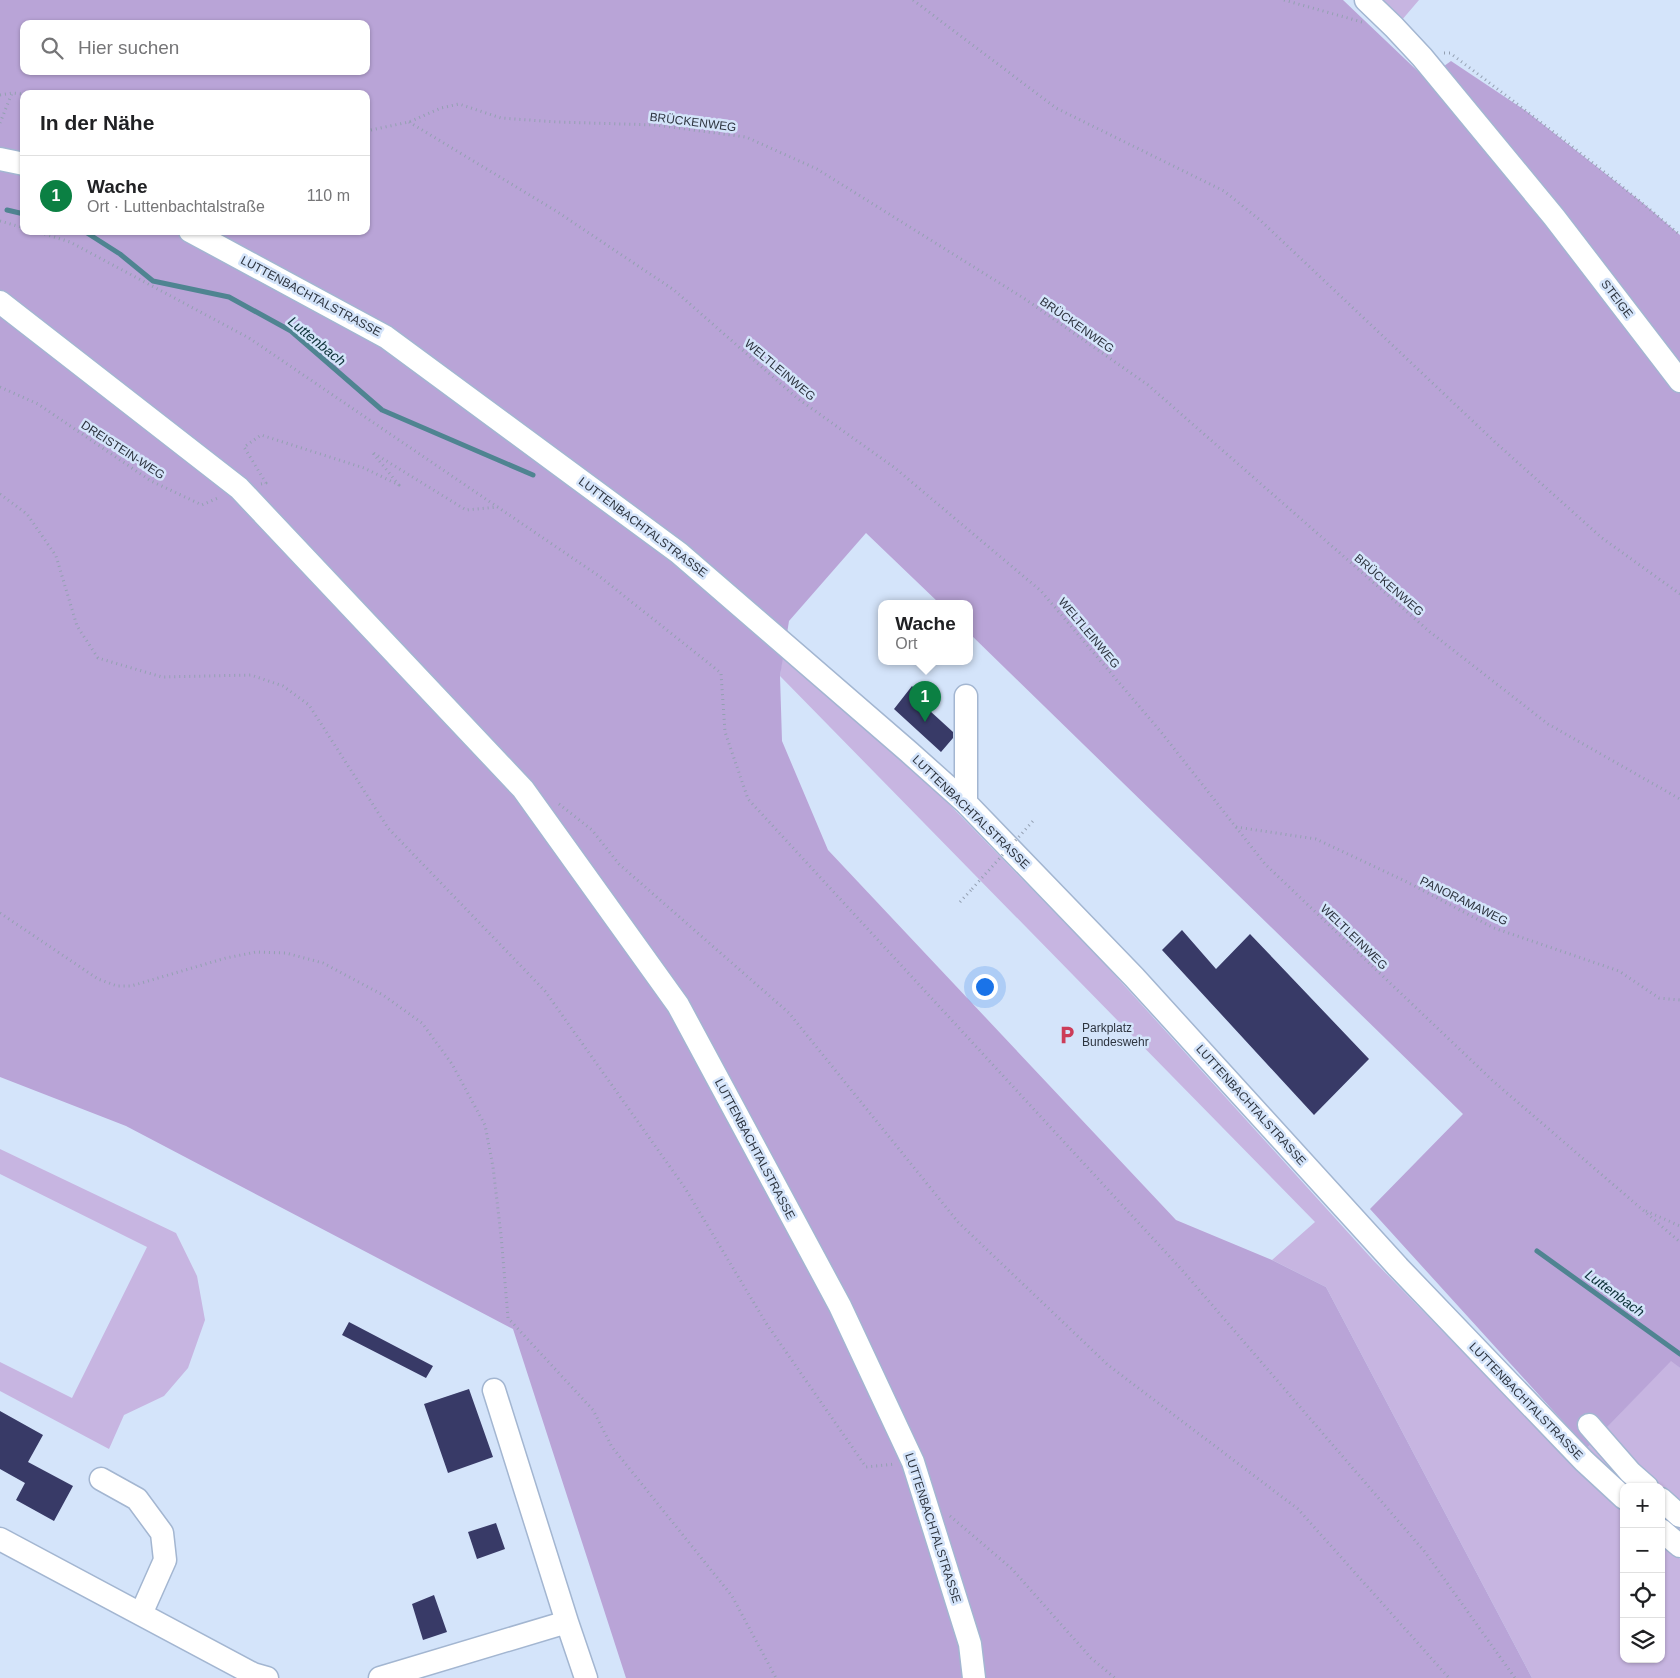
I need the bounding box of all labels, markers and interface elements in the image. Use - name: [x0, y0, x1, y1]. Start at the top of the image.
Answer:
- search box: [20, 20, 370, 75]
- icon: search: [38, 34, 66, 62]
- text: Hier suchen: [78, 37, 179, 58]
- street label: BRÜCKENWEG: [649, 110, 737, 134]
- text: In der Nähe: [40, 111, 154, 134]
- text: Wache: [87, 176, 148, 197]
- text: 1: [52, 187, 60, 204]
- text: 110 m: [307, 187, 350, 204]
- text: Ort · Luttenbachtalstraße: [87, 198, 265, 215]
- street label: LUTTENBACHTALSTRASSE: [238, 253, 384, 339]
- street label: STEIGE: [1598, 277, 1636, 321]
- street label: BRÜCKENWEG: [1037, 294, 1117, 356]
- water label: Luttenbach: [285, 313, 349, 369]
- street label: WELTLEINWEG: [742, 336, 818, 404]
- street label: DREISTEIN-WEG: [79, 418, 167, 482]
- street label: LUTTENBACHTALSTRASSE: [576, 474, 710, 580]
- street label: BRÜCKENWEG: [1351, 551, 1427, 619]
- street label: WELTLEINWEG: [1055, 595, 1123, 671]
- popup: [878, 600, 973, 665]
- text: Wache: [895, 613, 956, 634]
- text: Ort: [895, 635, 917, 652]
- pin: 1: [909, 681, 941, 722]
- street label: LUTTENBACHTALSTRASSE: [910, 752, 1032, 872]
- street label: PANORAMAWEG: [1418, 874, 1510, 928]
- street label: WELTLEINWEG: [1318, 901, 1390, 973]
- your location: [972, 974, 998, 1000]
- place label: Parkplatz Bundeswehr: [1082, 1021, 1149, 1049]
- parking icon: Parkplatz Bundeswehr: [1056, 1024, 1078, 1046]
- street label: LUTTENBACHTALSTRASSE: [1193, 1042, 1309, 1168]
- street label: LUTTENBACHTALSTRASSE: [712, 1076, 798, 1222]
- water label: Luttenbach: [1582, 1266, 1648, 1320]
- street label: LUTTENBACHTALSTRASSE: [1466, 1340, 1586, 1462]
- street label: LUTTENBACHTALSTRASSE: [902, 1451, 964, 1605]
- map controls: [1620, 1483, 1665, 1663]
- button: +: [1620, 1483, 1665, 1528]
- button: −: [1620, 1528, 1665, 1573]
- button: locate: [1620, 1573, 1665, 1618]
- button: layers: [1620, 1618, 1665, 1663]

